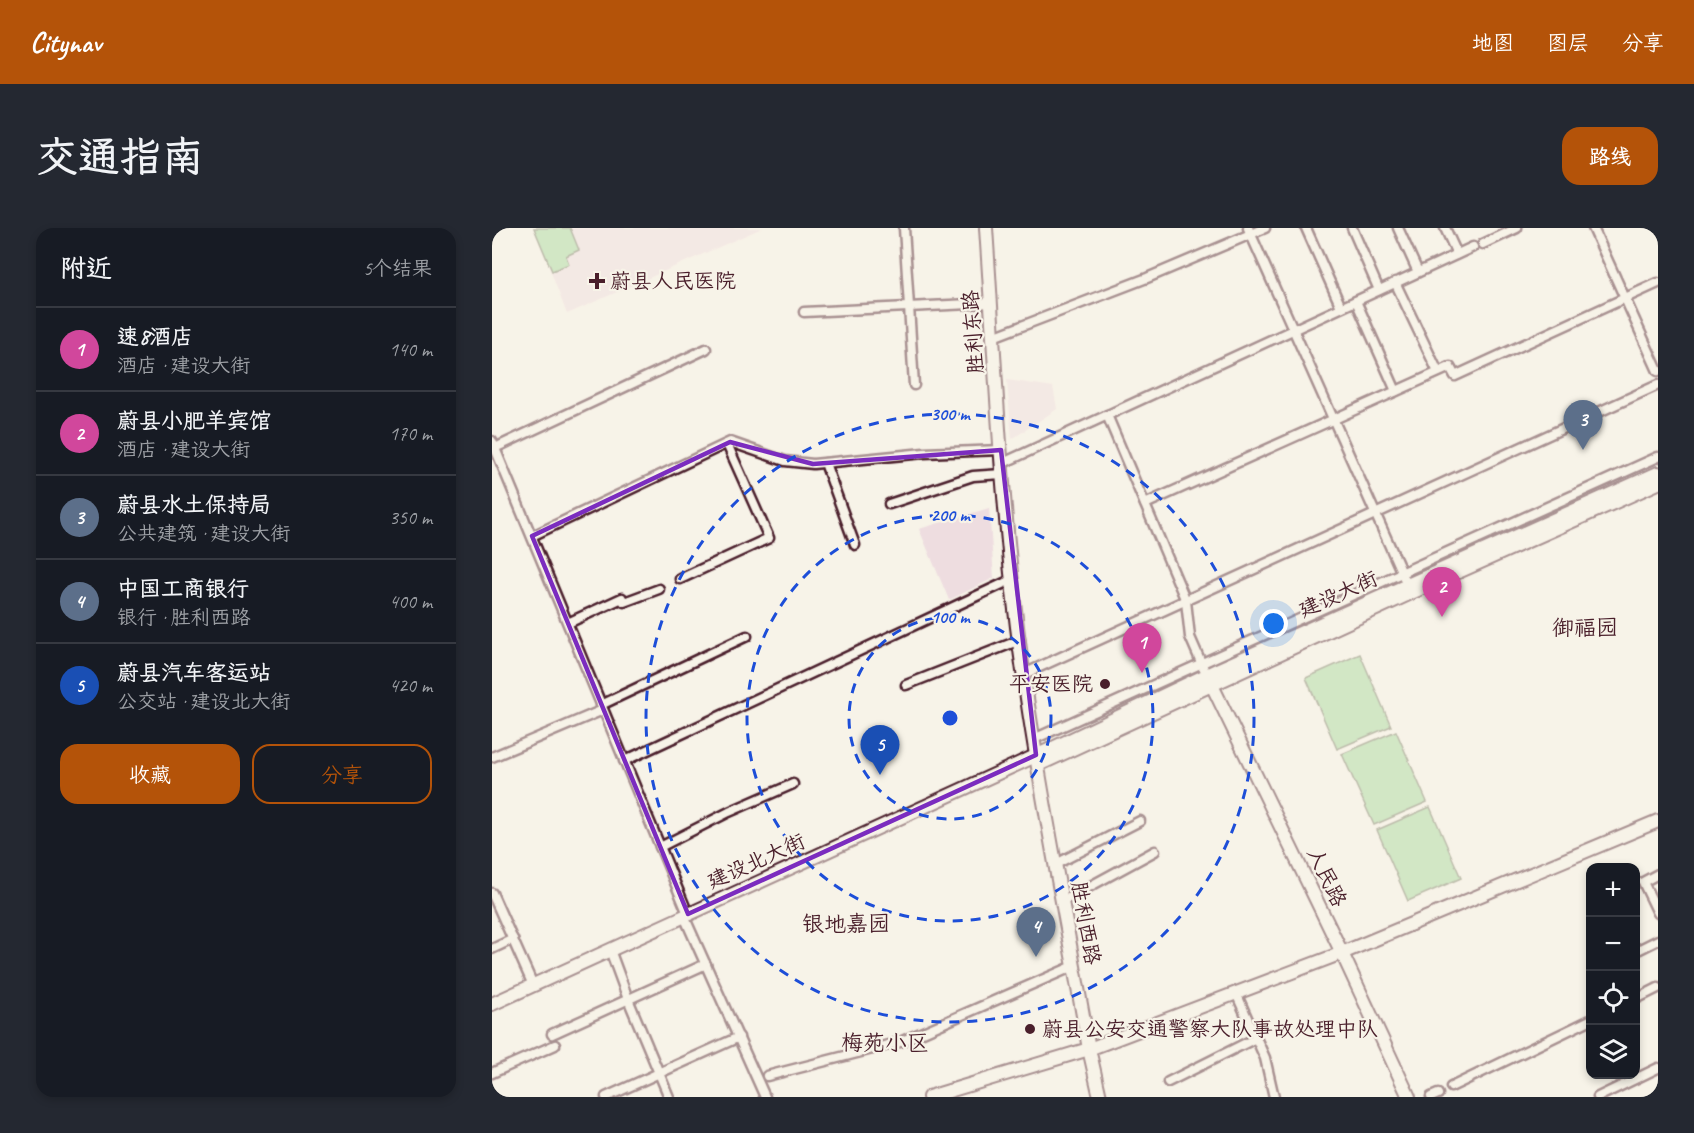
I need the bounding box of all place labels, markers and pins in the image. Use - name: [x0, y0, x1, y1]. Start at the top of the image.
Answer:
- place label: 蔚县人民医院: [610, 268, 736, 294]
- marker: 蔚县人民医院: [588, 272, 606, 290]
- pin: 3: [1564, 400, 1602, 450]
- pin: 2: [1422, 568, 1462, 617]
- pin: 1: [1122, 624, 1162, 673]
- place label: 平安医院: [1009, 671, 1093, 697]
- marker: 平安医院: [1098, 677, 1112, 691]
- centre of rings: [940, 708, 960, 728]
- pin: 5: [860, 726, 900, 775]
- pin: 4: [1016, 908, 1056, 957]
- place label: 蔚县公安交通警察大队事故处理中队: [1042, 1016, 1378, 1042]
- marker: 蔚县公安交通警察大队事故处理中队: [1023, 1022, 1037, 1036]

